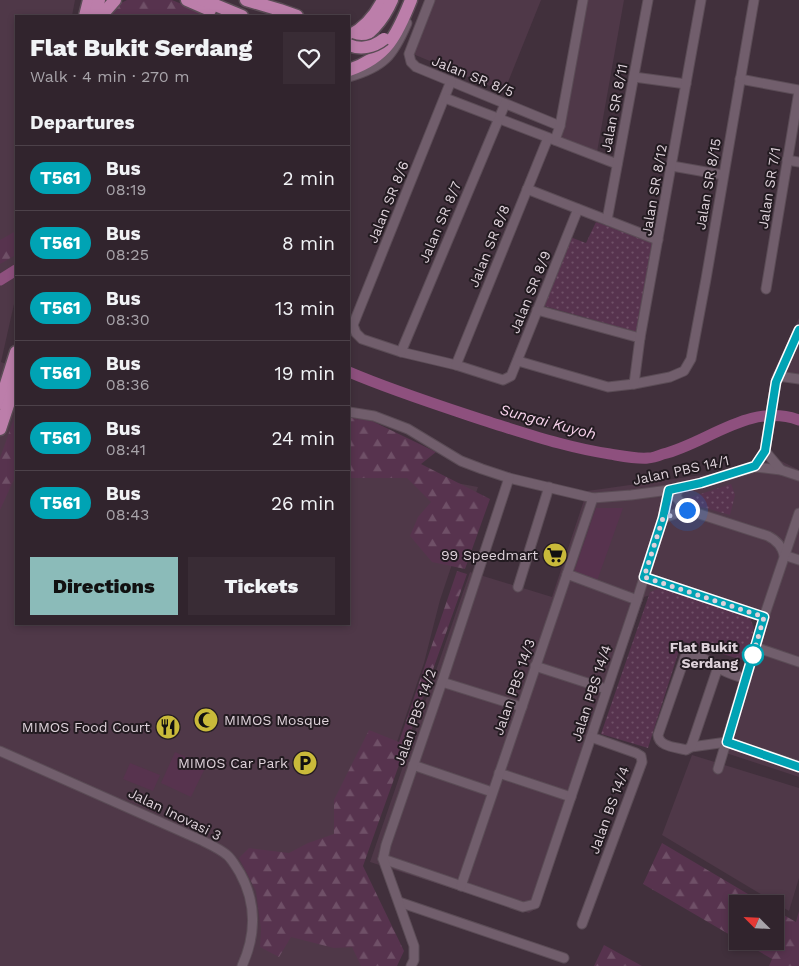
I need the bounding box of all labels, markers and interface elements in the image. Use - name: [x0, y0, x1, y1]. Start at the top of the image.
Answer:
- button: heart: [283, 32, 335, 84]
- text: Flat Bukit Serdang: [30, 34, 252, 62]
- street label: Jalan SR 8/5: [430, 52, 516, 100]
- street label: Jalan SR 8/11: [598, 62, 630, 154]
- text: Walk · 4 min · 270 m: [30, 67, 189, 86]
- text: Departures: [30, 111, 135, 134]
- street label: Jalan SR 8/15: [692, 137, 724, 231]
- street label: Jalan SR 8/12: [638, 143, 670, 237]
- street label: Jalan SR 7/1: [755, 146, 783, 230]
- text: Bus: [106, 157, 141, 180]
- street label: Jalan SR 8/6: [364, 159, 412, 245]
- text: T561: [40, 167, 81, 188]
- text: 2 min: [283, 167, 335, 190]
- street label: Jalan SR 8/7: [416, 179, 464, 265]
- text: 08:19: [106, 180, 146, 199]
- street label: Jalan SR 8/8: [465, 202, 513, 290]
- text: Bus: [106, 222, 141, 245]
- text: T561: [40, 232, 81, 253]
- text: 8 min: [282, 232, 335, 255]
- text: 08:25: [106, 245, 149, 264]
- street label: Jalan SR 8/9: [506, 248, 554, 336]
- text: Bus: [106, 287, 141, 310]
- text: T561: [40, 297, 81, 318]
- text: 13 min: [275, 297, 335, 320]
- text: 08:30: [106, 310, 150, 329]
- text: Bus: [106, 352, 141, 375]
- text: T561: [40, 362, 81, 383]
- text: 19 min: [274, 362, 335, 385]
- text: 08:36: [106, 375, 149, 394]
- water label: Sungai Kuyoh: [498, 401, 598, 443]
- text: Bus: [106, 417, 141, 440]
- text: T561: [40, 427, 81, 448]
- text: 24 min: [271, 427, 335, 450]
- text: 08:41: [106, 440, 146, 459]
- street label: Jalan PBS 14/1: [631, 452, 731, 488]
- text: Bus: [106, 482, 141, 505]
- text: T561: [40, 492, 81, 513]
- text: 26 min: [271, 492, 335, 515]
- your location: [675, 498, 700, 523]
- text: 08:43: [106, 505, 149, 524]
- supermarket icon: 99 Speedmart: [542, 542, 568, 568]
- place label: 99 Speedmart: [441, 547, 538, 563]
- button: Directions: [30, 557, 178, 615]
- button: Tickets: [188, 557, 335, 615]
- street label: Jalan PBS 14/3: [490, 637, 538, 737]
- place label: Flat Bukit Serdang: [670, 639, 738, 671]
- street label: Jalan PBS 14/4: [568, 643, 614, 743]
- marker: Flat Bukit Serdang: [742, 644, 764, 666]
- street label: Jalan PBS 14/2: [391, 667, 439, 767]
- mosque icon: MIMOS Mosque: [193, 707, 219, 733]
- place label: MIMOS Mosque: [224, 712, 329, 728]
- restaurant icon: MIMOS Food Court: [155, 714, 181, 740]
- place label: MIMOS Food Court: [22, 719, 150, 735]
- parking icon: MIMOS Car Park: [292, 750, 318, 776]
- place label: MIMOS Car Park: [178, 755, 288, 771]
- street label: Jalan BS 14/4: [586, 764, 632, 856]
- street label: Jalan Inovasi 3: [126, 785, 224, 843]
- north arrow: [729, 895, 784, 950]
- map controls: [729, 895, 784, 950]

